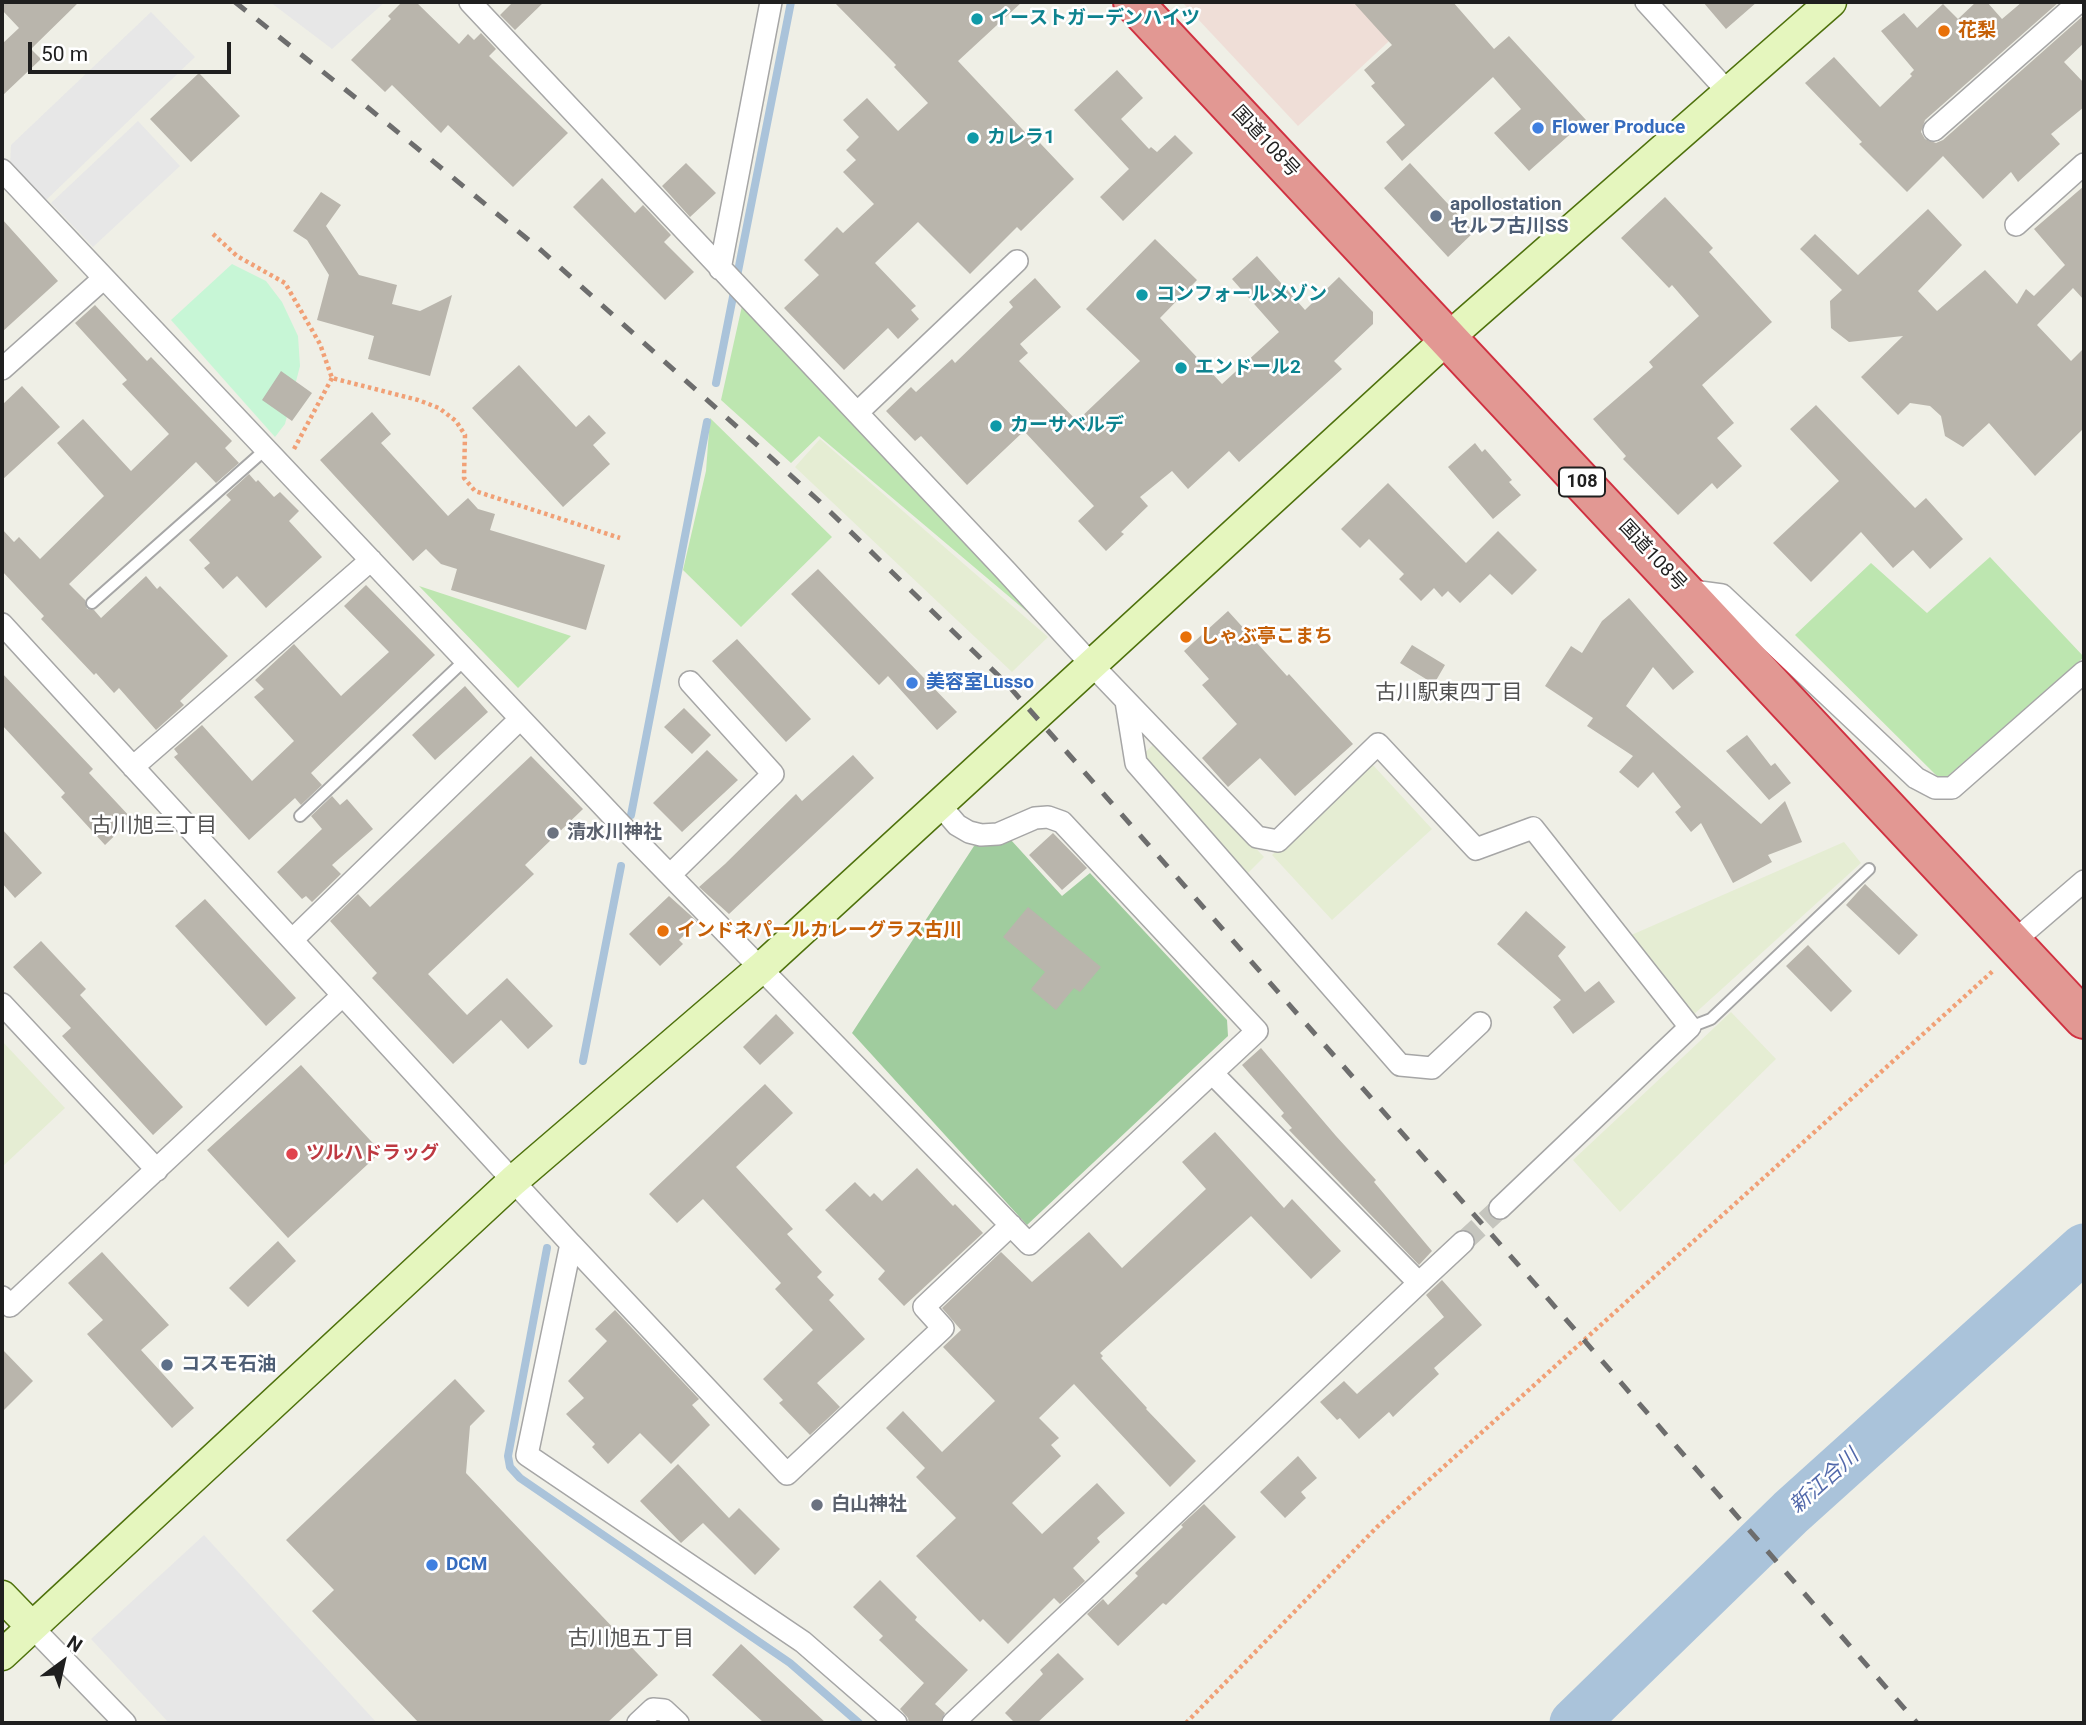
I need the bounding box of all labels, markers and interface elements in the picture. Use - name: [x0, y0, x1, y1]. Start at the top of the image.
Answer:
- place label: イーストガーデンハイツ: [991, 8, 1200, 30]
- marker: イーストガーデンハイツ: [969, 11, 985, 27]
- place label: 花梨: [1958, 20, 1996, 42]
- marker: 花梨: [1936, 23, 1952, 39]
- scale bar: [32, 28, 234, 72]
- text: 50 m: [41, 42, 88, 66]
- street label: 国道108号: [1226, 102, 1304, 182]
- place label: Flower Produce: [1552, 117, 1685, 139]
- marker: Flower Produce: [1530, 120, 1546, 136]
- place label: カレラ1: [987, 127, 1055, 149]
- marker: カレラ1: [965, 130, 981, 146]
- place label: apollostation セルフ古川SS: [1450, 194, 1568, 238]
- marker: apollostation セルフ古川SS: [1428, 208, 1444, 224]
- place label: コンフォールメゾン: [1156, 284, 1327, 306]
- marker: コンフォールメゾン: [1134, 287, 1150, 303]
- place label: エンドール2: [1195, 357, 1301, 379]
- marker: エンドール2: [1173, 360, 1189, 376]
- place label: カーサベルデ: [1010, 415, 1124, 437]
- marker: カーサベルデ: [988, 418, 1004, 434]
- road number: 108: [1559, 468, 1605, 496]
- street label: 国道108号: [1613, 516, 1691, 596]
- place label: しゃぶ亭こまち: [1200, 626, 1333, 648]
- marker: しゃぶ亭こまち: [1178, 629, 1194, 645]
- place label: 美容室Lusso: [926, 672, 1034, 694]
- marker: 美容室Lusso: [904, 675, 920, 691]
- district label: 古川駅東四丁目: [1376, 681, 1522, 707]
- district label: 古川旭三丁目: [91, 814, 217, 840]
- place label: 清水川神社: [567, 822, 662, 844]
- marker: 清水川神社: [545, 825, 561, 841]
- place label: インドネパールカレーグラス古川: [677, 920, 962, 942]
- marker: インドネパールカレーグラス古川: [655, 923, 671, 939]
- place label: ツルハドラッグ: [306, 1143, 439, 1165]
- marker: ツルハドラッグ: [284, 1146, 300, 1162]
- place label: コスモ石油: [181, 1354, 276, 1376]
- marker: コスモ石油: [159, 1357, 175, 1373]
- water label: 新江合川: [1785, 1445, 1865, 1519]
- place label: 白山神社: [831, 1494, 907, 1516]
- marker: 白山神社: [809, 1497, 825, 1513]
- place label: DCM: [446, 1554, 487, 1576]
- marker: DCM: [424, 1557, 440, 1573]
- north arrow: [28, 1627, 98, 1697]
- district label: 古川旭五丁目: [568, 1627, 694, 1653]
- text: N: [63, 1631, 87, 1657]

